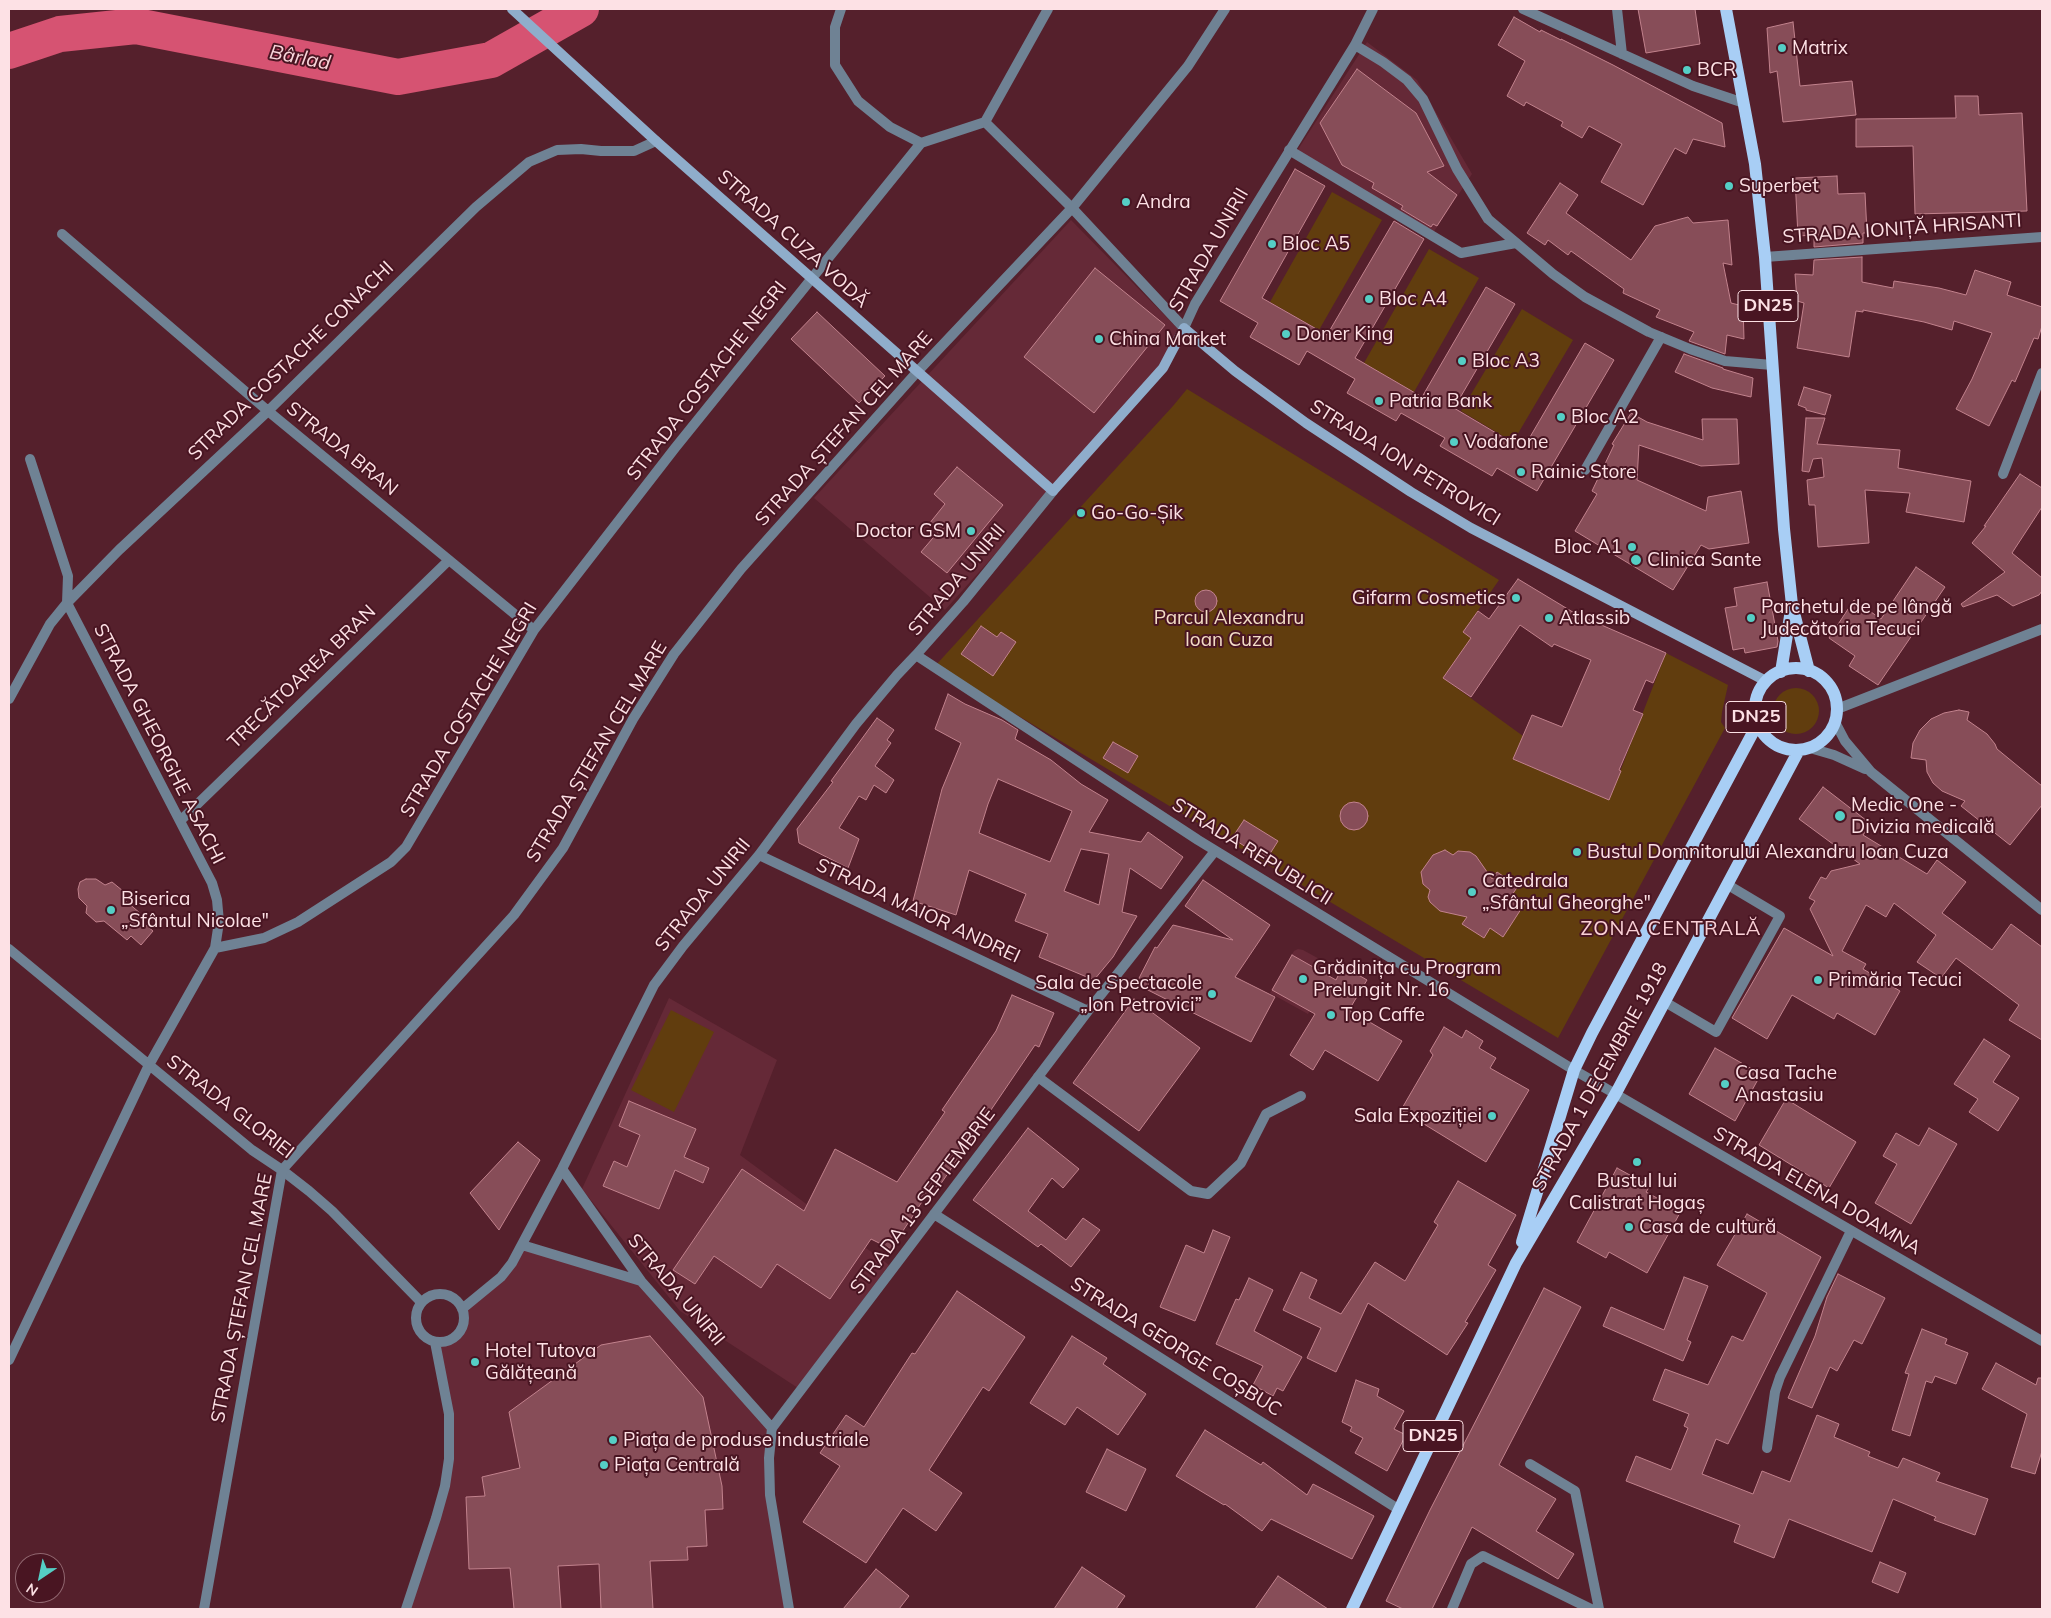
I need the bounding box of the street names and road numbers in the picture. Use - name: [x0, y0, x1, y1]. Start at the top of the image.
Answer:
- street label: STRADA CUZA VODĂ: [713, 165, 873, 313]
- street label: STRADA UNIRII: [1164, 184, 1254, 316]
- street label: STRADA IONIȚĂ HRISANTI: [1782, 209, 2022, 249]
- street label: STRADA COSTACHE CONACHI: [184, 257, 398, 465]
- street label: STRADA COSTACHE NEGRI: [622, 277, 792, 485]
- road number: DN25: [1738, 290, 1798, 322]
- street label: STRADA ȘTEFAN CEL MARE: [751, 327, 937, 531]
- street label: STRADA ION PETROVICI: [1306, 395, 1504, 531]
- street label: STRADA BRAN: [282, 397, 402, 501]
- street label: STRADA UNIRII: [904, 520, 1010, 640]
- street label: STRADA COSTACHE NEGRI: [396, 599, 542, 821]
- street label: TRECĂTOAREA BRAN: [223, 600, 381, 754]
- street label: STRADA GHEORGHE ASACHI: [88, 620, 230, 868]
- street label: STRADA ȘTEFAN CEL MARE: [522, 637, 672, 867]
- road number: DN25: [1726, 702, 1786, 732]
- street label: STRADA REPUBLICII: [1168, 793, 1336, 911]
- street label: STRADA UNIRII: [650, 834, 756, 956]
- street label: STRADA MAIOR ANDREI: [812, 854, 1024, 968]
- street label: STRADA 1 DECEMBRIE 1918: [1528, 959, 1672, 1195]
- street label: STRADA GLORIEI: [162, 1050, 298, 1164]
- street label: STRADA 13 SEPTEMBRIE: [846, 1104, 1000, 1298]
- street label: STRADA ELENA DOAMNA: [1709, 1122, 1925, 1260]
- street label: STRADA ȘTEFAN CEL MARE: [207, 1171, 277, 1425]
- street label: STRADA UNIRII: [623, 1230, 729, 1350]
- street label: STRADA GEORGE COȘBUC: [1066, 1273, 1286, 1421]
- road number: DN25: [1403, 1420, 1463, 1452]

